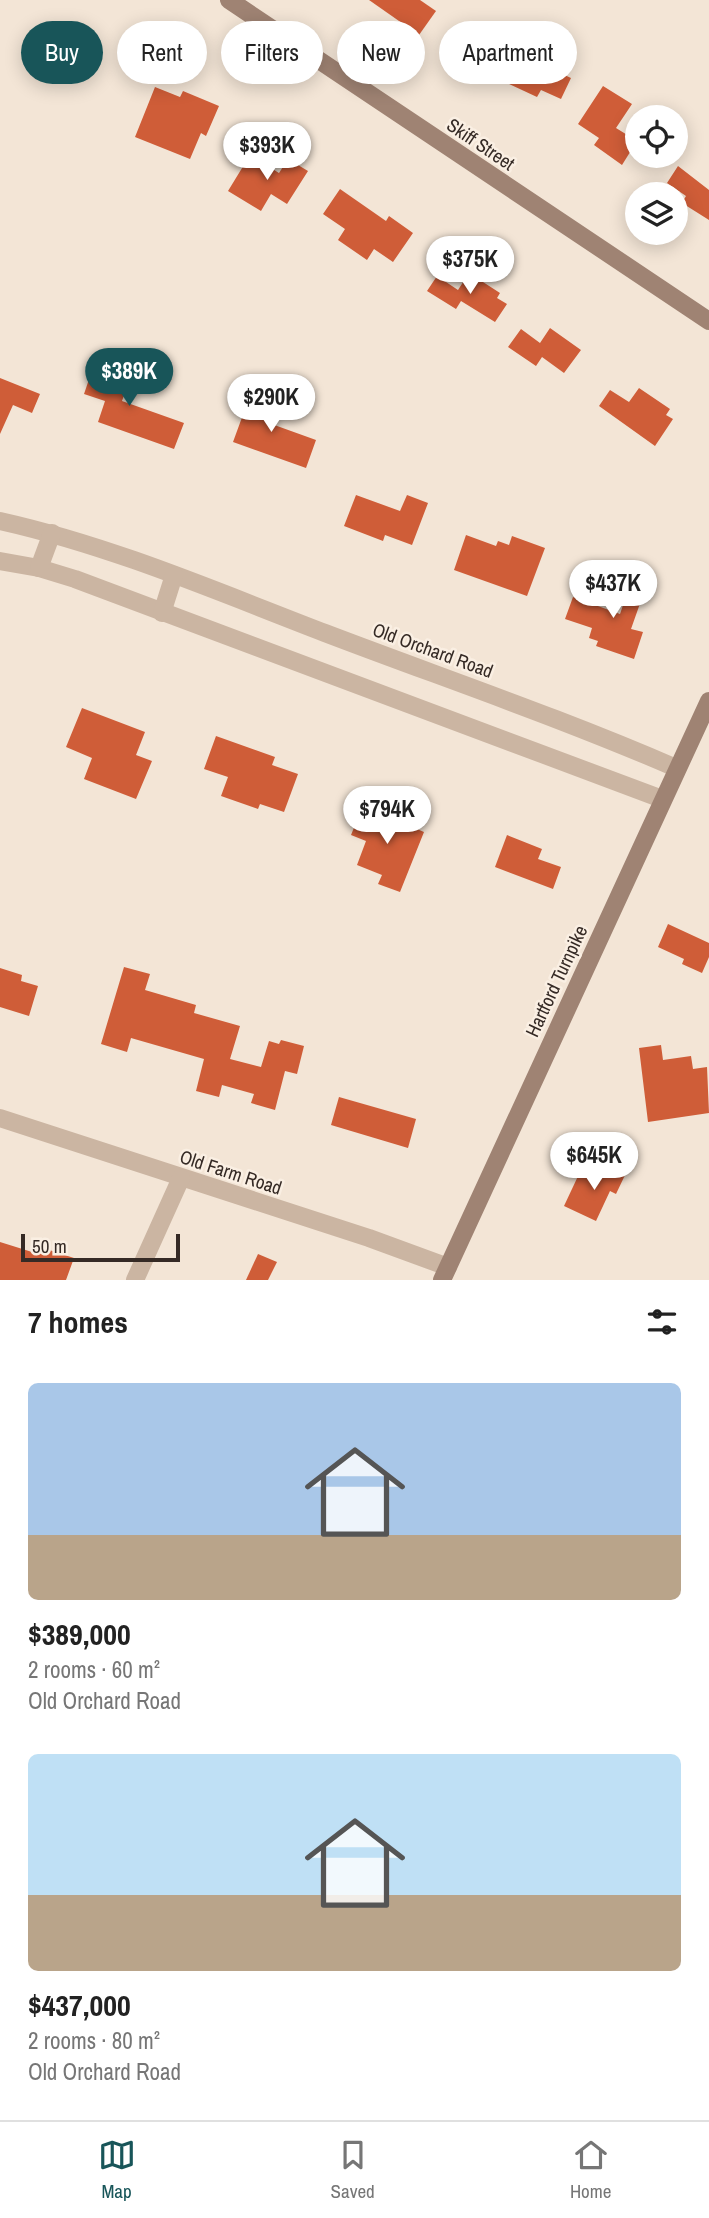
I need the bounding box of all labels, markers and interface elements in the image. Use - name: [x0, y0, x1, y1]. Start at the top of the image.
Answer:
- chip: Buy: [21, 21, 103, 84]
- chip: Rent: [117, 21, 207, 84]
- chip: Filters: [221, 21, 323, 84]
- chip: New: [337, 21, 425, 84]
- chip: Apartment: [439, 21, 577, 84]
- map controls: [625, 105, 688, 245]
- button: locate: [625, 105, 688, 168]
- street label: Skiff Street: [442, 112, 521, 177]
- pin: $393K: [218, 122, 316, 182]
- text: $393K: [239, 129, 295, 160]
- button: layers: [625, 182, 688, 245]
- pin: $375K: [421, 236, 519, 296]
- text: $375K: [442, 243, 498, 274]
- pin: $389K: [80, 348, 178, 408]
- text: $389K: [101, 355, 157, 386]
- pin: $290K: [222, 374, 320, 434]
- text: $290K: [243, 381, 299, 412]
- pin: $437K: [564, 560, 662, 620]
- text: $437K: [585, 567, 641, 598]
- street label: Old Orchard Road: [369, 616, 497, 684]
- pin: $794K: [338, 786, 436, 846]
- text: $794K: [359, 793, 415, 824]
- street label: Hartford Turnpike: [519, 921, 593, 1041]
- pin: $645K: [545, 1132, 643, 1192]
- text: $645K: [566, 1139, 622, 1170]
- street label: Old Farm Road: [177, 1143, 285, 1201]
- scale bar: [21, 1231, 180, 1263]
- text: 50 m: [32, 1233, 67, 1259]
- text: 7 homes: [28, 1302, 128, 1342]
- icon: filters: [643, 1303, 681, 1341]
- icon: home: [292, 1429, 418, 1555]
- text: $389,000: [28, 1614, 131, 1654]
- text: 2 rooms · 60 m²: [28, 1654, 160, 1685]
- text: Old Orchard Road: [28, 1685, 181, 1716]
- icon: home: [292, 1800, 418, 1926]
- text: $437,000: [28, 1985, 131, 2025]
- text: 2 rooms · 80 m²: [28, 2025, 160, 2056]
- text: Old Orchard Road: [28, 2056, 181, 2087]
- tab: Map: [98, 2136, 136, 2204]
- tab: Saved: [331, 2136, 375, 2204]
- tab: Home: [570, 2136, 611, 2204]

